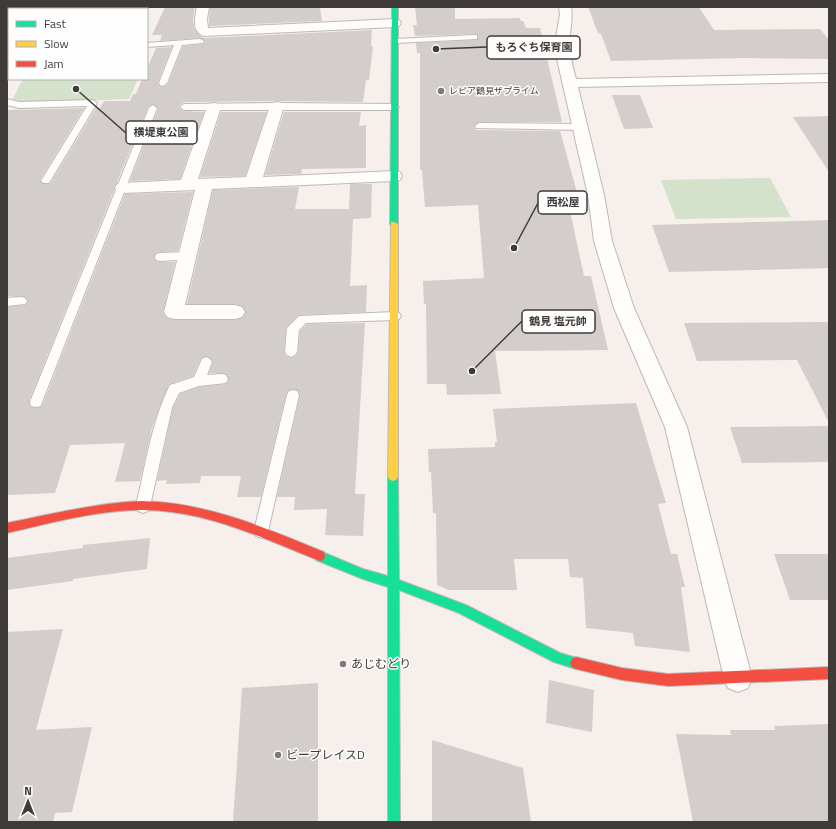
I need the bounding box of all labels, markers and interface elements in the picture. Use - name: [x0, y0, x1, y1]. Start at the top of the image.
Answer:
- legend: [8, 8, 148, 80]
- text: Fast: [44, 14, 67, 33]
- text: Slow: [44, 34, 69, 53]
- callout: もろぐち保育園: [487, 36, 580, 59]
- text: もろぐち保育園: [496, 39, 573, 55]
- text: Jam: [44, 54, 64, 73]
- place label: レピア鶴見ザプライム: [449, 84, 539, 97]
- marker: レピア鶴見ザプライム: [436, 86, 446, 96]
- callout: 横堤東公園: [126, 121, 197, 144]
- text: 横堤東公園: [134, 124, 189, 140]
- callout: 西松屋: [538, 191, 587, 214]
- text: 西松屋: [547, 194, 580, 210]
- callout: 鶴見 塩元帥: [522, 310, 595, 333]
- text: 鶴見 塩元帥: [528, 313, 587, 329]
- place label: あじむどり: [351, 654, 411, 673]
- marker: あじむどり: [338, 659, 348, 669]
- place label: ビープレイスD: [286, 745, 365, 764]
- marker: ビープレイスD: [273, 750, 283, 760]
- north arrow: [8, 781, 48, 821]
- text: N: [24, 783, 32, 799]

